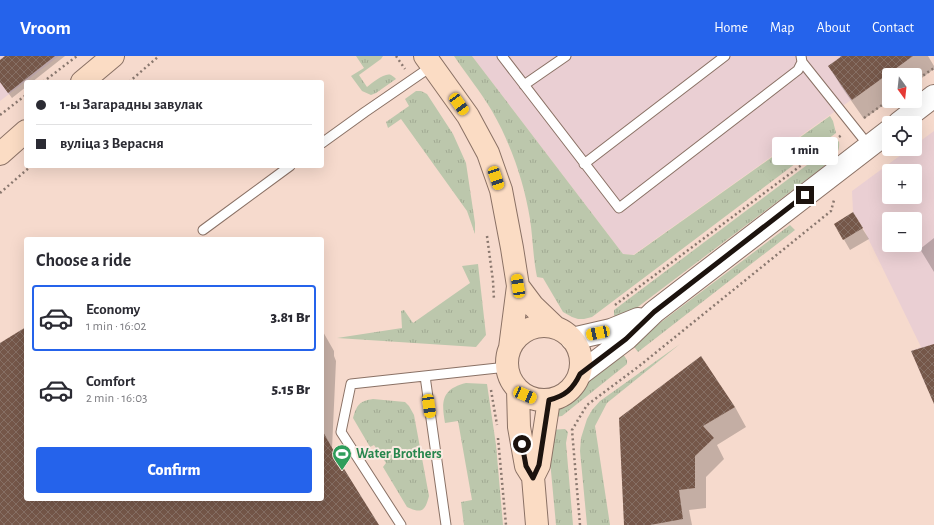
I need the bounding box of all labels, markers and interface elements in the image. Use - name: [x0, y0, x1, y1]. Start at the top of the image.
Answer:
- text: Vroom: [20, 19, 71, 38]
- text: Home: [714, 21, 748, 35]
- text: Map: [770, 21, 794, 35]
- text: About: [816, 21, 850, 35]
- text: Contact: [872, 21, 914, 35]
- north arrow: [882, 68, 922, 108]
- map controls: [882, 68, 922, 252]
- car: [447, 91, 471, 117]
- text: 1-ы Загарадны завулак: [60, 97, 203, 112]
- button: locate: [882, 116, 922, 156]
- text: вуліца 3 Верасня: [60, 136, 164, 151]
- callout: 1 min: [772, 137, 838, 165]
- text: 1 min: [791, 144, 819, 157]
- button: +: [882, 164, 922, 204]
- car: [486, 165, 506, 191]
- route end: [796, 186, 814, 204]
- button: −: [882, 212, 922, 252]
- text: Choose a ride: [36, 252, 131, 270]
- car: [510, 273, 526, 299]
- icon: car: [38, 300, 74, 336]
- text: Economy: [86, 302, 140, 317]
- text: 3.81 Br: [270, 310, 310, 325]
- text: 1 min · 16:02: [86, 320, 146, 333]
- car: [585, 325, 611, 341]
- icon: car: [38, 372, 74, 408]
- text: Comfort: [86, 374, 135, 389]
- text: 5.15 Br: [271, 382, 310, 397]
- car: [512, 385, 538, 405]
- text: 2 min · 16:03: [86, 392, 147, 405]
- car: [421, 393, 437, 419]
- route start: [513, 435, 531, 453]
- sports icon: Water Brothers: [331, 443, 353, 471]
- button: Confirm: [36, 447, 312, 493]
- place label: Water Brothers: [356, 447, 442, 461]

